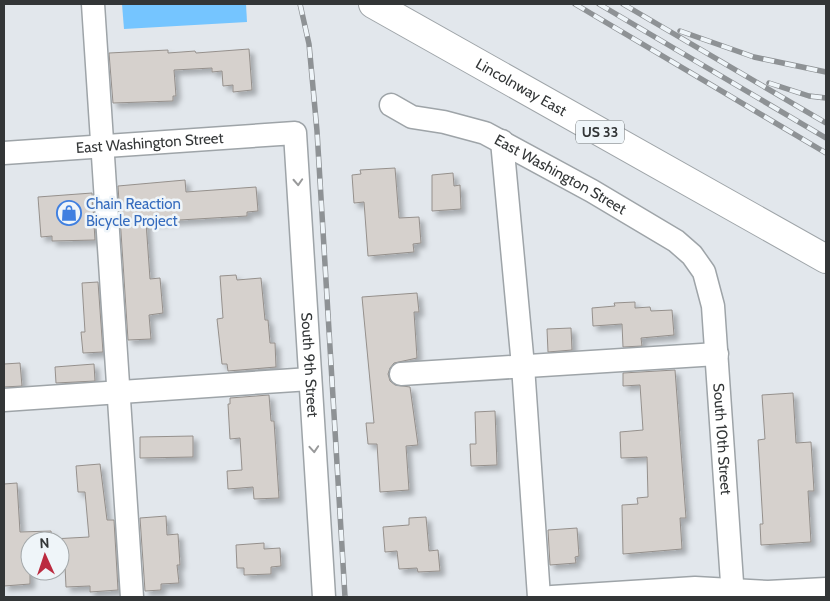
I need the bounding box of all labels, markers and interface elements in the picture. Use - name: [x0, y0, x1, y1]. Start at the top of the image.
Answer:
- street label: Lincolnway East: [473, 55, 570, 120]
- road number: US 33: [576, 120, 624, 144]
- street label: East Washington Street: [75, 129, 224, 157]
- street label: East Washington Street: [491, 131, 629, 218]
- one-way arrow: [293, 178, 304, 186]
- place label: Chain Reaction Bicycle Project: [86, 195, 181, 230]
- shop icon: Chain Reaction Bicycle Project: [56, 200, 82, 226]
- street label: South 9th Street: [297, 312, 322, 418]
- street label: South 10th Street: [709, 382, 735, 495]
- one-way arrow: [309, 445, 320, 453]
- north arrow: [20, 531, 70, 581]
- text: N: [39, 534, 50, 552]

